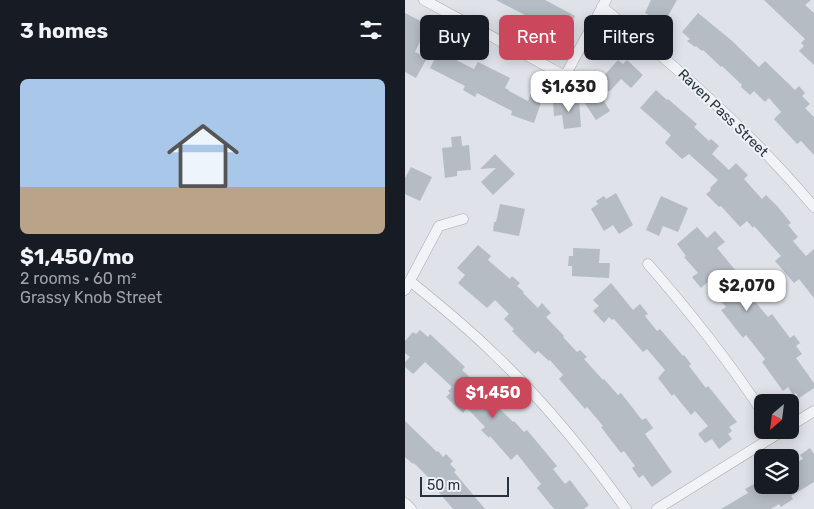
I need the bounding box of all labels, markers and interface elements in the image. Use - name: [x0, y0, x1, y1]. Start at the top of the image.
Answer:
- chip: Buy: [420, 15, 489, 60]
- chip: Rent: [499, 15, 574, 60]
- chip: Filters: [584, 15, 673, 60]
- icon: filters: [357, 16, 385, 44]
- text: 3 homes: [20, 18, 108, 43]
- street label: Raven Pass Street: [674, 66, 772, 161]
- pin: $1,630: [528, 70, 610, 113]
- text: $1,630: [542, 77, 596, 96]
- icon: home: [158, 111, 248, 201]
- text: $1,450/mo: [20, 244, 134, 269]
- text: 2 rooms · 60 m²: [20, 269, 137, 288]
- pin: $2,070: [706, 270, 788, 312]
- text: $2,070: [719, 276, 775, 295]
- text: Grassy Knob Street: [20, 288, 162, 307]
- pin: $1,450: [452, 376, 534, 419]
- text: $1,450: [465, 383, 521, 402]
- north arrow: [754, 394, 799, 439]
- map controls: [754, 394, 799, 494]
- button: layers: [754, 449, 799, 494]
- scale bar: [420, 474, 509, 497]
- text: 50 m: [427, 477, 460, 494]

